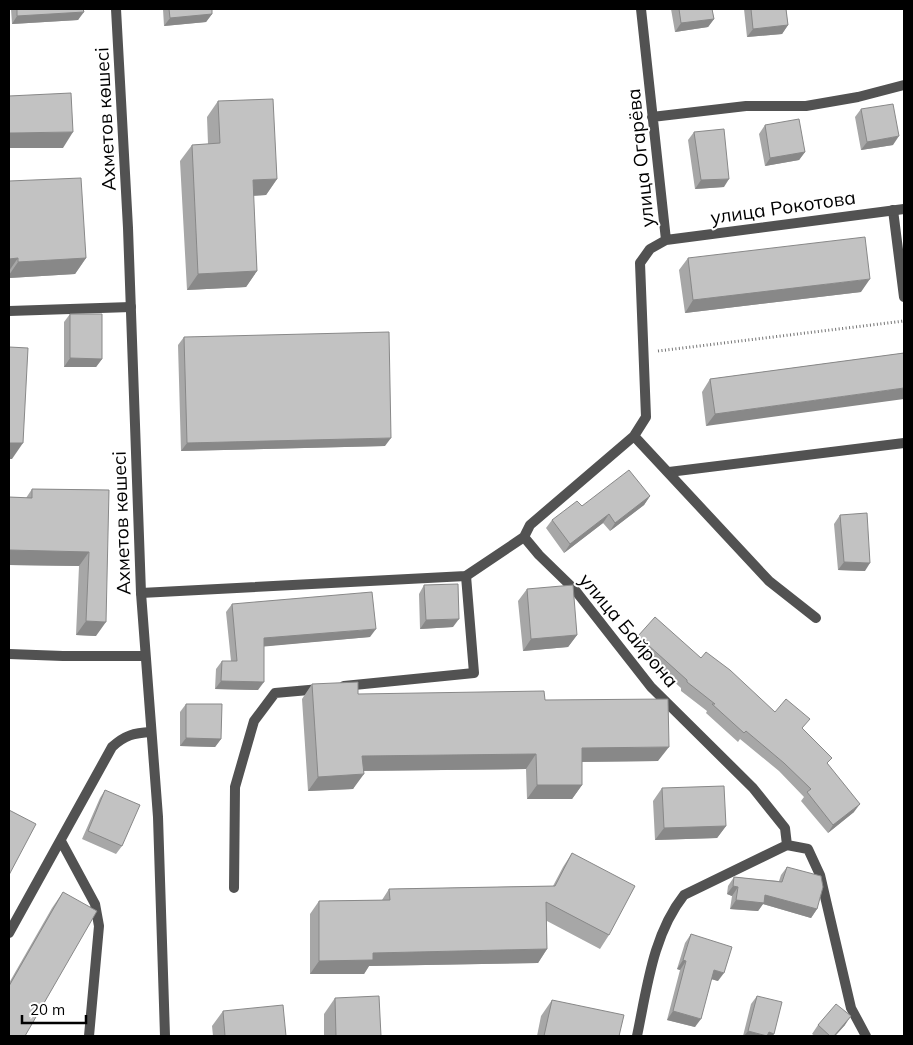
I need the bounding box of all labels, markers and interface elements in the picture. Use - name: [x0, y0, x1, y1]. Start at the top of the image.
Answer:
- street label: Ахметов көшесі: [89, 46, 121, 192]
- street label: улица Огарёва: [621, 87, 659, 229]
- street label: улица Рокотова: [709, 185, 857, 229]
- street label: Ахметов көшесі: [106, 451, 136, 595]
- street label: улица Байрона: [574, 568, 684, 692]
- scale bar: [22, 992, 86, 1024]
- text: 20 m: [30, 1000, 65, 1019]

